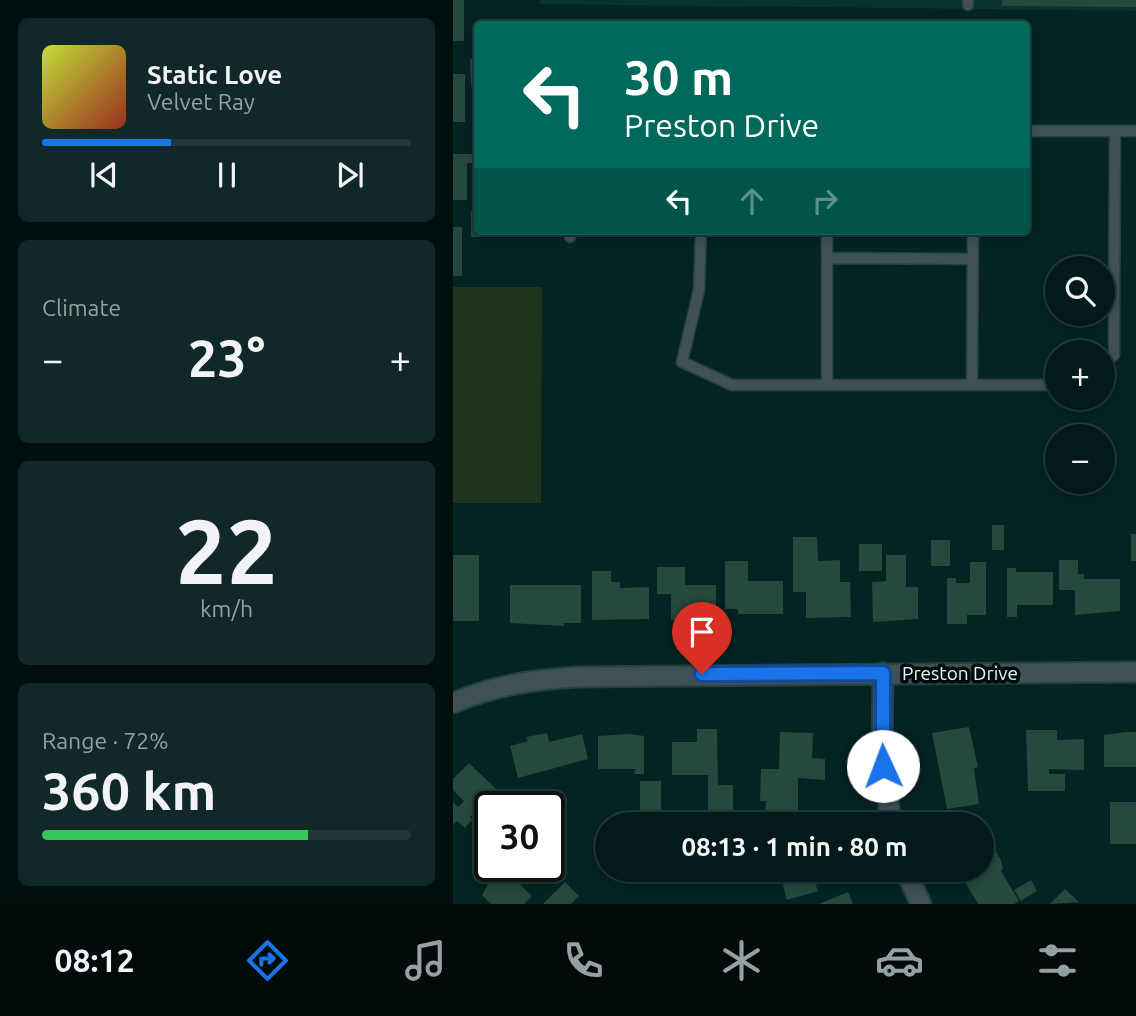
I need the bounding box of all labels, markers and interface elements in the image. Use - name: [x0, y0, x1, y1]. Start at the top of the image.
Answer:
- icon: left: [509, 49, 600, 140]
- text: 30 m: [624, 49, 733, 104]
- text: Static Love: [147, 60, 282, 89]
- text: Velvet Ray: [147, 89, 255, 114]
- text: Preston Drive: [624, 107, 819, 143]
- icon: previous: [85, 156, 123, 194]
- icon: pause: [208, 156, 246, 194]
- icon: next: [331, 156, 369, 194]
- icon: left: [660, 182, 698, 220]
- icon: ahead: [733, 182, 771, 220]
- icon: right: [806, 182, 844, 220]
- map controls: [1045, 256, 1115, 494]
- button: search: [1045, 256, 1115, 326]
- text: Climate: [42, 295, 121, 320]
- text: 23°: [188, 329, 265, 387]
- text: −: [42, 338, 63, 380]
- text: +: [390, 338, 411, 380]
- button: +: [1045, 340, 1115, 410]
- button: −: [1045, 424, 1115, 494]
- text: 22: [175, 499, 278, 601]
- text: km/h: [200, 596, 253, 621]
- pin: [672, 602, 732, 674]
- icon: arrive: [683, 613, 721, 651]
- street label: Preston Drive: [902, 662, 1018, 684]
- text: Range · 72%: [42, 728, 169, 753]
- position arrow: [846, 729, 920, 803]
- text: 360 km: [42, 762, 216, 820]
- speed limit sign: 30: [474, 791, 565, 882]
- text: 08:13 · 1 min · 80 m: [681, 832, 908, 861]
- icon: directions: [243, 936, 292, 985]
- icon: music: [401, 936, 450, 985]
- icon: phone: [559, 936, 608, 985]
- icon: climate: [717, 936, 766, 985]
- icon: car: [875, 936, 924, 985]
- icon: filters: [1033, 936, 1082, 985]
- text: 08:12: [54, 942, 135, 978]

